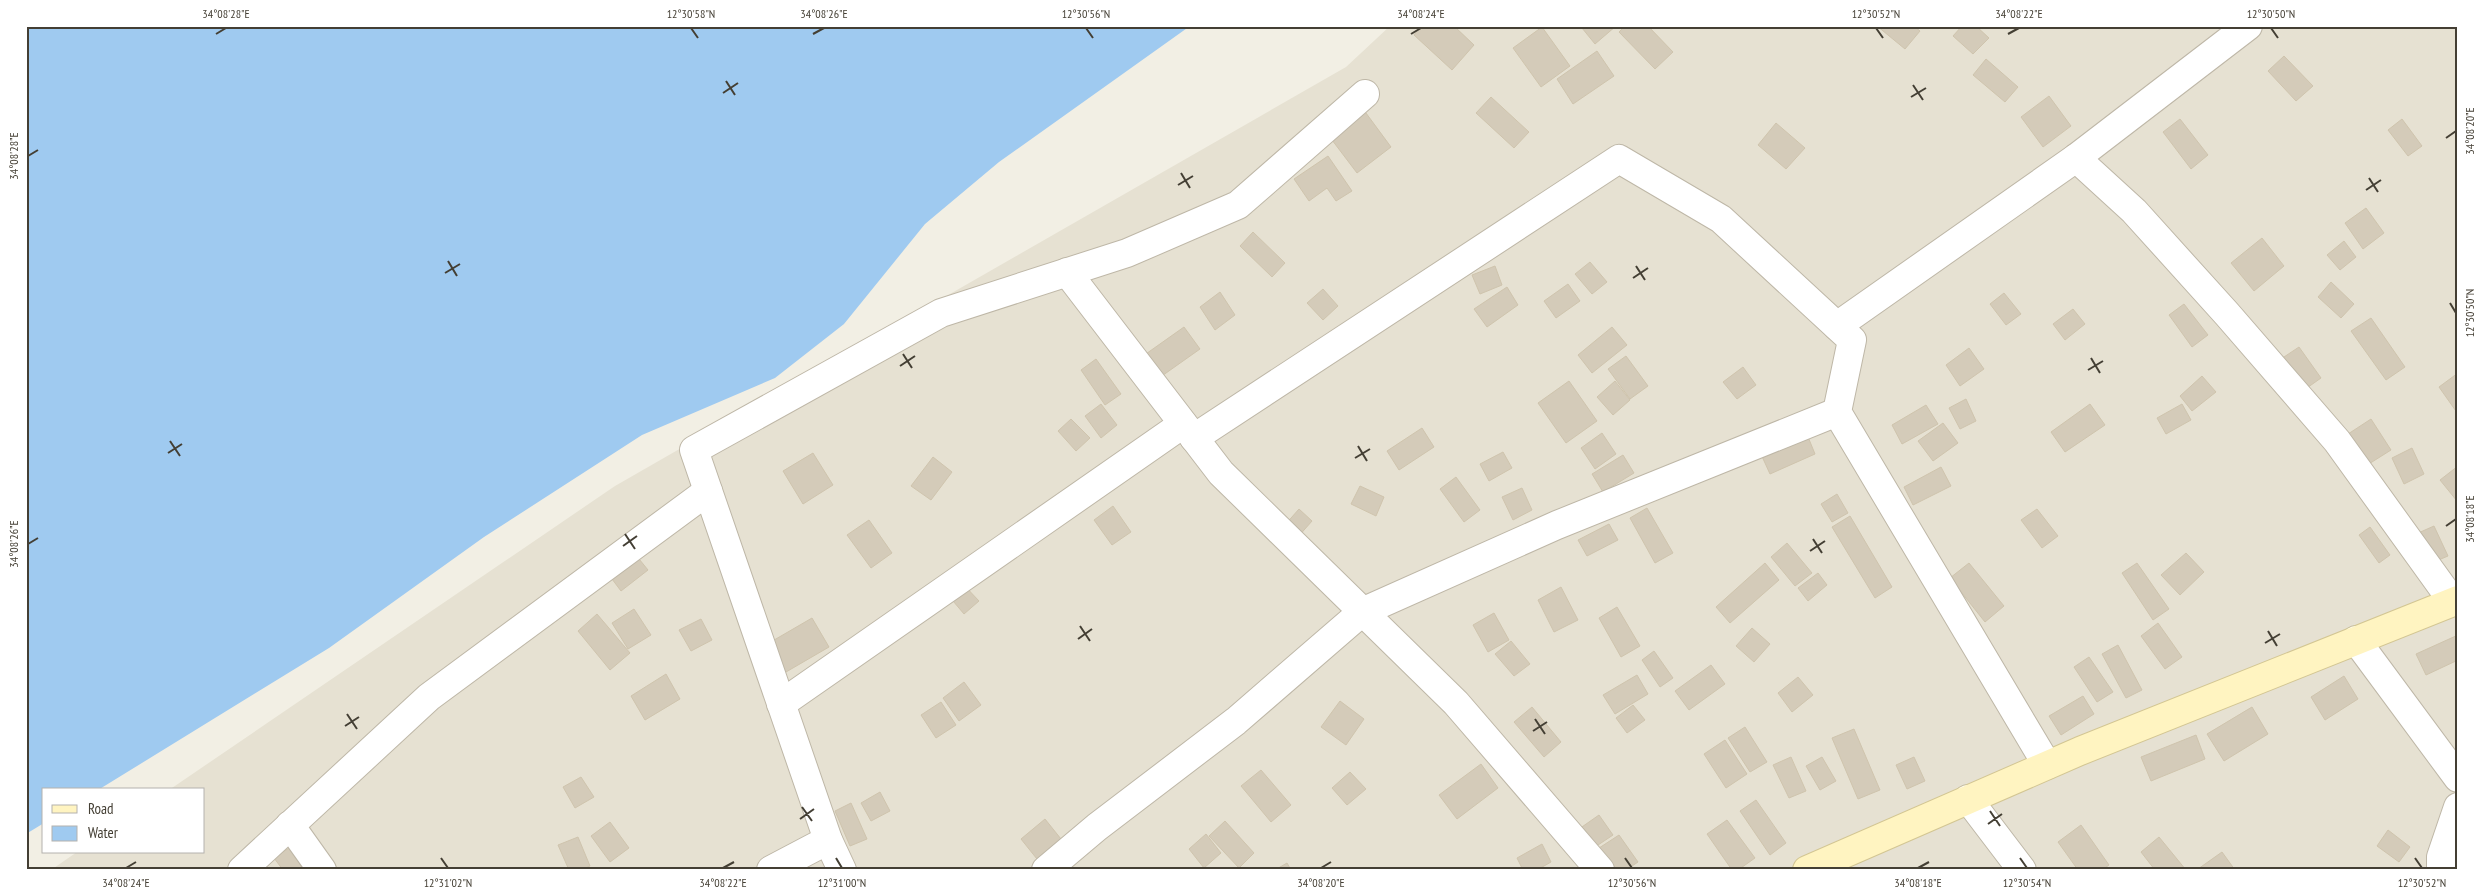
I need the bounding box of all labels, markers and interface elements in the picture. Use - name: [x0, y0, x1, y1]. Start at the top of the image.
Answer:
- text: 34°08'28"E: [202, 6, 250, 21]
- text: 12°30'58"N: [667, 6, 715, 21]
- text: 34°08'26"E: [800, 6, 848, 21]
- text: 12°30'56"N: [1062, 6, 1110, 21]
- text: 34°08'24"E: [1397, 6, 1445, 21]
- text: 12°30'52"N: [1852, 6, 1900, 21]
- text: 34°08'22"E: [1995, 6, 2043, 21]
- text: 12°30'50"N: [2247, 6, 2295, 21]
- text: 34°08'20"E: [2462, 107, 2477, 155]
- text: 34°08'28"E: [6, 132, 21, 180]
- text: 12°30'50"N: [2462, 289, 2477, 337]
- text: 34°08'18"E: [2462, 495, 2477, 543]
- text: 34°08'26"E: [6, 520, 21, 568]
- legend: [42, 788, 205, 854]
- text: Road: [88, 799, 114, 818]
- text: Water: [88, 823, 119, 842]
- text: 34°08'24"E: [102, 875, 150, 890]
- text: 12°31'02"N: [424, 875, 472, 890]
- text: 34°08'22"E: [699, 875, 747, 890]
- text: 12°31'00"N: [818, 875, 866, 890]
- text: 34°08'20"E: [1297, 875, 1345, 890]
- text: 12°30'56"N: [1608, 875, 1656, 890]
- text: 34°08'18"E: [1894, 875, 1942, 890]
- text: 12°30'54"N: [2003, 875, 2051, 890]
- text: 12°30'52"N: [2398, 875, 2446, 890]

